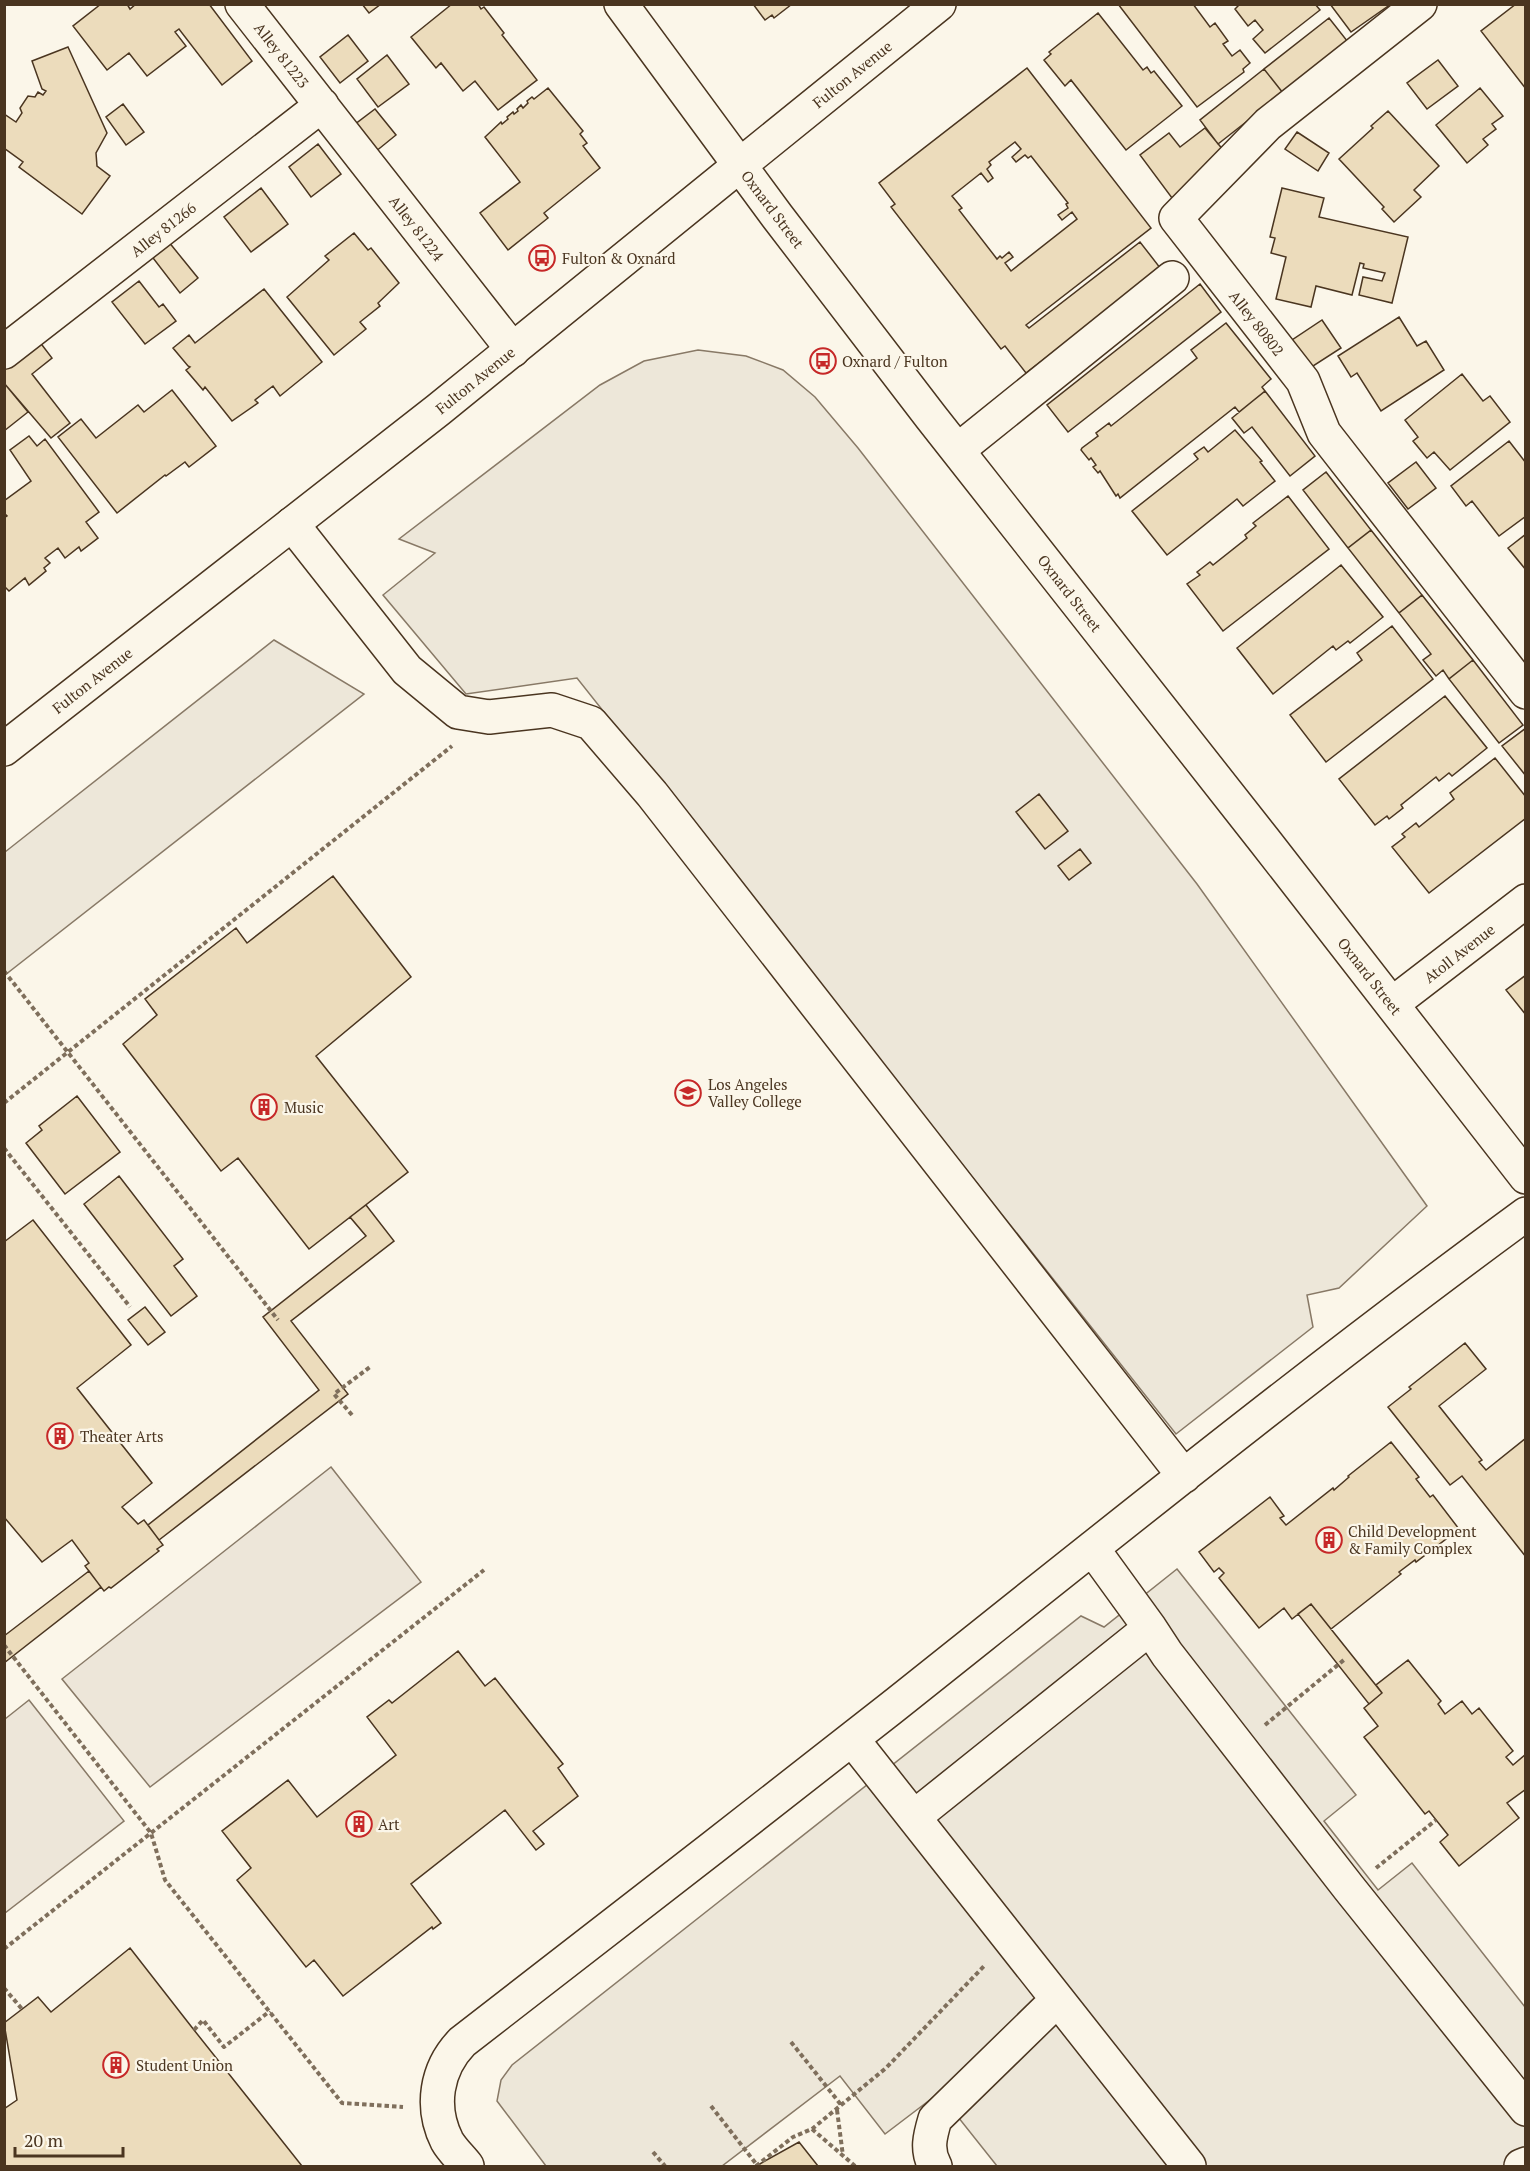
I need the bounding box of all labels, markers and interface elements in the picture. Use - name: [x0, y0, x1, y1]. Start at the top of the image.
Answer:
- street label: Alley 81223: [250, 18, 314, 92]
- street label: Fulton Avenue: [808, 36, 896, 112]
- street label: Oxnard Street: [737, 166, 809, 252]
- street label: Alley 81224: [385, 191, 449, 265]
- street label: Alley 81266: [126, 197, 200, 261]
- bus stop icon: Fulton & Oxnard: [527, 243, 557, 273]
- place label: Fulton & Oxnard: [562, 248, 676, 268]
- street label: Alley 80802: [1225, 286, 1289, 360]
- street label: Fulton Avenue: [431, 342, 519, 418]
- bus stop icon: Oxnard / Fulton: [808, 346, 838, 376]
- place label: Oxnard / Fulton: [842, 351, 948, 371]
- street label: Oxnard Street: [1034, 550, 1107, 636]
- street label: Fulton Avenue: [48, 642, 136, 718]
- street label: Atoll Avenue: [1419, 919, 1499, 987]
- street label: Oxnard Street: [1334, 933, 1407, 1019]
- place label: Los Angeles Valley College: [708, 1074, 802, 1111]
- school or university icon: Los Angeles Valley College: [673, 1078, 703, 1108]
- building icon: Music: [249, 1092, 279, 1122]
- place label: Music: [284, 1097, 324, 1117]
- building icon: Theater Arts: [45, 1421, 75, 1451]
- place label: Theater Arts: [80, 1426, 164, 1446]
- place label: Child Development & Family Complex: [1348, 1521, 1477, 1558]
- building icon: Child Development & Family Complex: [1314, 1525, 1344, 1555]
- building icon: Art: [344, 1809, 374, 1839]
- place label: Art: [378, 1814, 400, 1834]
- building icon: Student Union: [101, 2050, 131, 2080]
- place label: Student Union: [136, 2055, 233, 2075]
- scale bar: [15, 2120, 123, 2158]
- text: 20 m: [24, 2128, 64, 2152]

